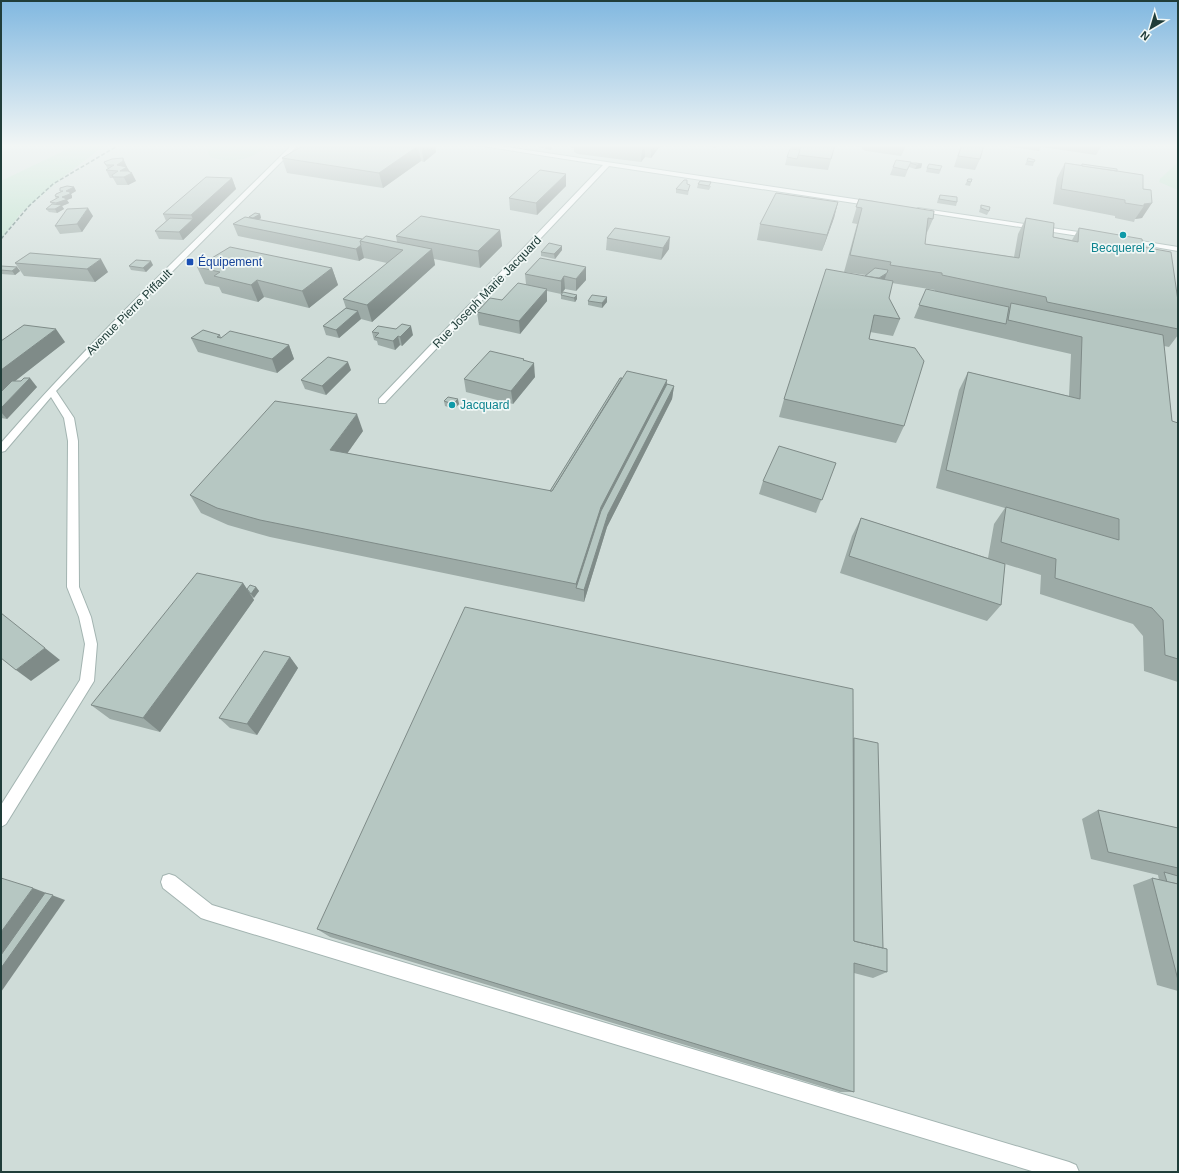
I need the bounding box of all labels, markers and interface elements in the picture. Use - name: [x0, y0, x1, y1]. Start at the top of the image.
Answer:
- north arrow: [1131, 8, 1171, 48]
- text: N: [1138, 29, 1152, 43]
- marker: Becquerel 2: [1118, 230, 1128, 240]
- street label: Rue Joseph Marie Jacquard: [430, 233, 544, 351]
- place label: Becquerel 2: [1091, 241, 1155, 255]
- place label: Équipement: [198, 254, 263, 269]
- marker: Équipement: [185, 257, 195, 267]
- street label: Avenue Pierre Piffault: [83, 266, 175, 358]
- place label: Jacquard: [460, 398, 509, 412]
- marker: Jacquard: [447, 400, 457, 410]

